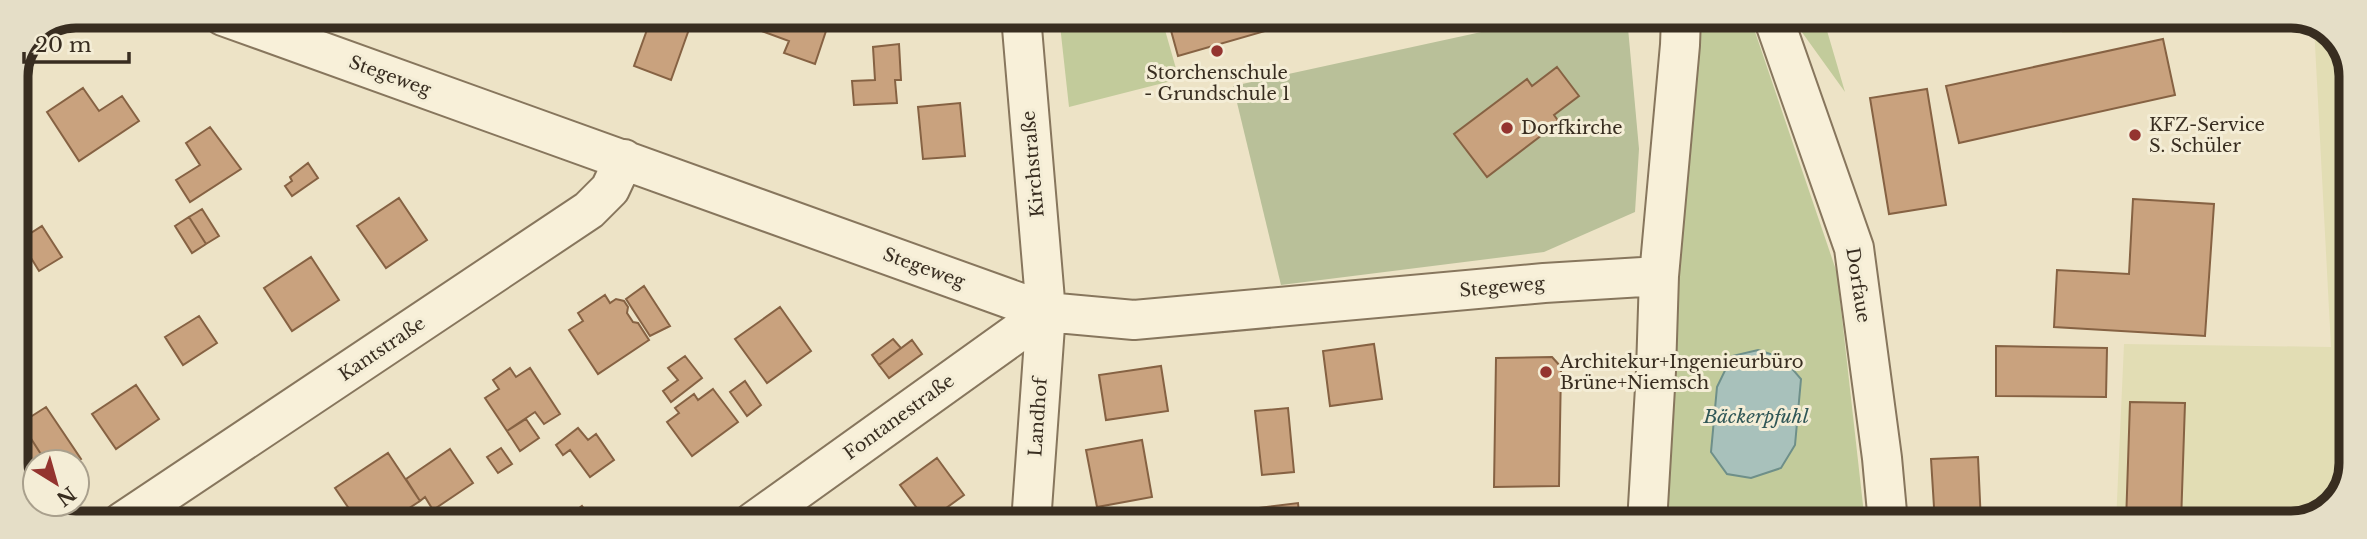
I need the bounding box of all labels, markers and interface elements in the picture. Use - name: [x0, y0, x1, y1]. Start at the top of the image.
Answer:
- scale bar: [24, 21, 130, 65]
- text: 20 m: [35, 32, 92, 58]
- marker: Storchenschule - Grundschule 1: [1209, 43, 1225, 59]
- street label: Stegeweg: [346, 51, 434, 101]
- place label: Storchenschule - Grundschule 1: [1144, 62, 1290, 105]
- street label: Kirchstraße: [1017, 110, 1049, 218]
- place label: KFZ-Service S. Schüler: [2149, 114, 2265, 157]
- place label: Dorfkirche: [1521, 117, 1623, 139]
- marker: Dorfkirche: [1499, 120, 1515, 136]
- marker: KFZ-Service S. Schüler: [2127, 127, 2143, 143]
- street label: Stegeweg: [880, 243, 968, 293]
- street label: Dorfaue: [1841, 246, 1875, 324]
- street label: Stegeweg: [1458, 272, 1546, 302]
- street label: Kantstraße: [335, 312, 429, 386]
- place label: Architekur+Ingenieurbüro Brüne+Niemsch: [1559, 351, 1804, 394]
- marker: Architekur+Ingenieurbüro Brüne+Niemsch: [1538, 364, 1554, 380]
- street label: Fontanestraße: [839, 370, 959, 464]
- street label: Landhof: [1024, 374, 1052, 457]
- water label: Bäckerpfuhl: [1702, 405, 1809, 428]
- north arrow: [21, 448, 91, 518]
- text: N: [52, 482, 80, 511]

